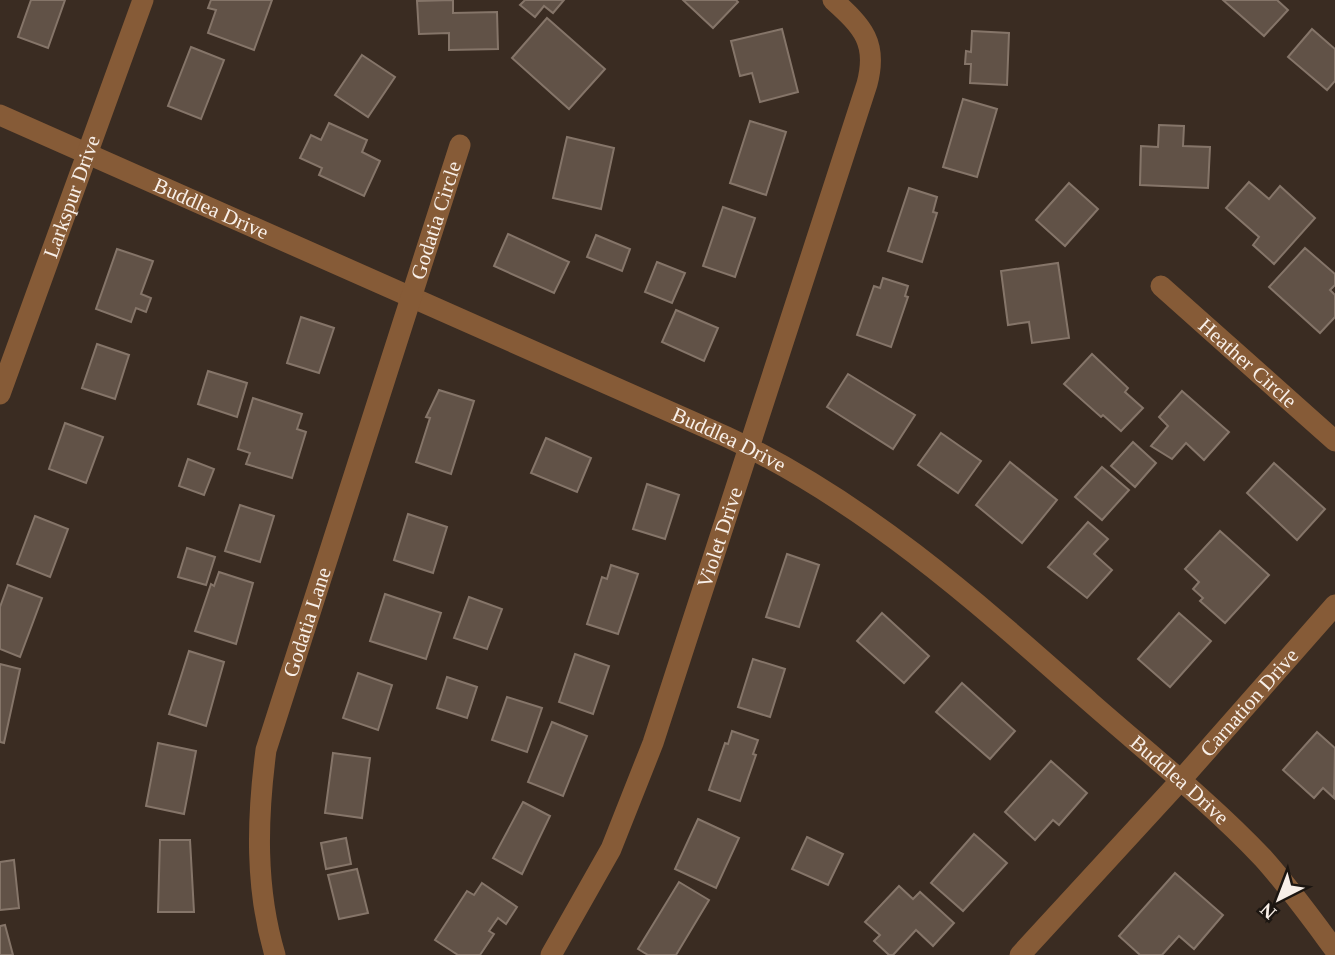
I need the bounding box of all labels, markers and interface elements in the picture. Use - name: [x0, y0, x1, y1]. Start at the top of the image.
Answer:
- street label: Larkspur Drive: [38, 132, 105, 261]
- street label: Godatia Circle: [406, 158, 466, 283]
- street label: Buddlea Drive: [150, 173, 272, 244]
- street label: Heather Circle: [1194, 313, 1302, 413]
- street label: Buddlea Drive: [668, 402, 790, 477]
- street label: Violet Drive: [692, 484, 747, 591]
- street label: Godatia Lane: [278, 564, 336, 680]
- street label: Carnation Drive: [1195, 644, 1303, 761]
- street label: Buddlea Drive: [1125, 730, 1234, 830]
- north arrow: [1244, 864, 1314, 934]
- text: N: [1256, 899, 1280, 924]

